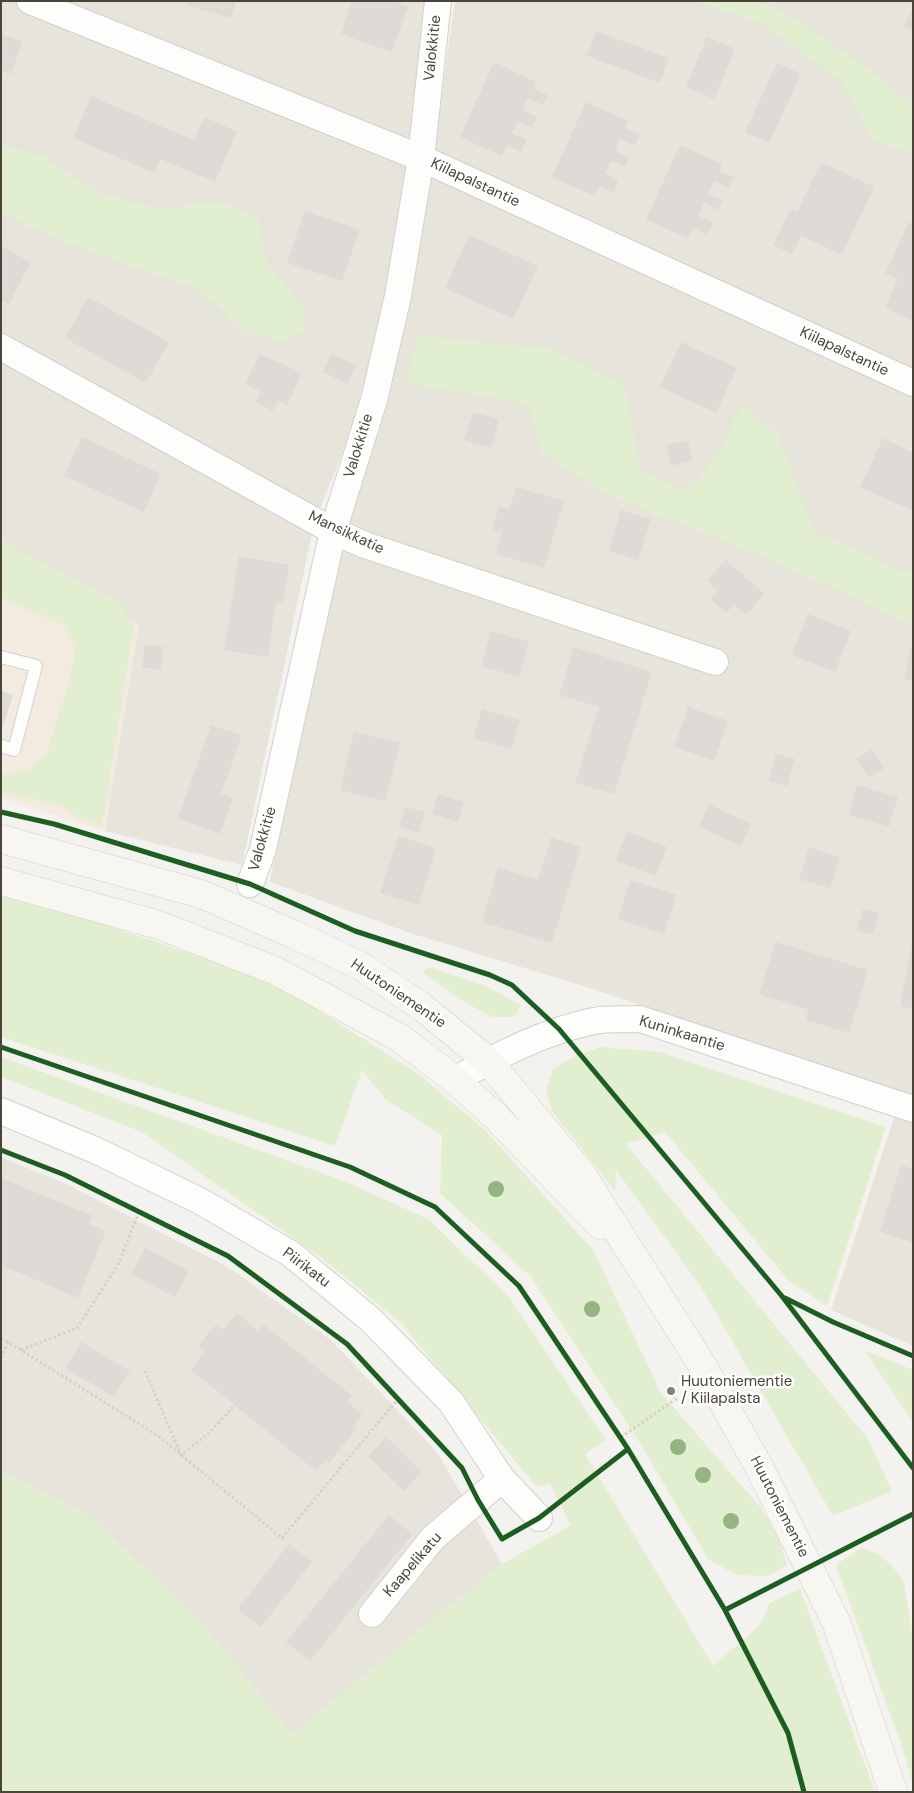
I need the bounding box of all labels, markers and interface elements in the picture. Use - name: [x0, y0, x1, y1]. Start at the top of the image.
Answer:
- street label: Valokkitie: [421, 14, 445, 82]
- street label: Kiilapalstantie: [428, 155, 522, 211]
- street label: Kiilapalstantie: [797, 324, 891, 380]
- street label: Valokkitie: [341, 412, 377, 480]
- street label: Mansikkatie: [305, 508, 387, 558]
- street label: Valokkitie: [245, 805, 281, 873]
- street label: Huutoniementie: [347, 955, 449, 1033]
- street label: Kuninkaantie: [637, 1012, 727, 1056]
- street label: Piirikatu: [279, 1244, 333, 1292]
- place label: Huutoniementie / Kiilapalsta: [681, 1373, 792, 1408]
- marker: Huutoniementie / Kiilapalsta: [665, 1385, 677, 1397]
- street label: Huutoniementie: [746, 1453, 812, 1561]
- street label: Kaapelikatu: [380, 1529, 446, 1601]

